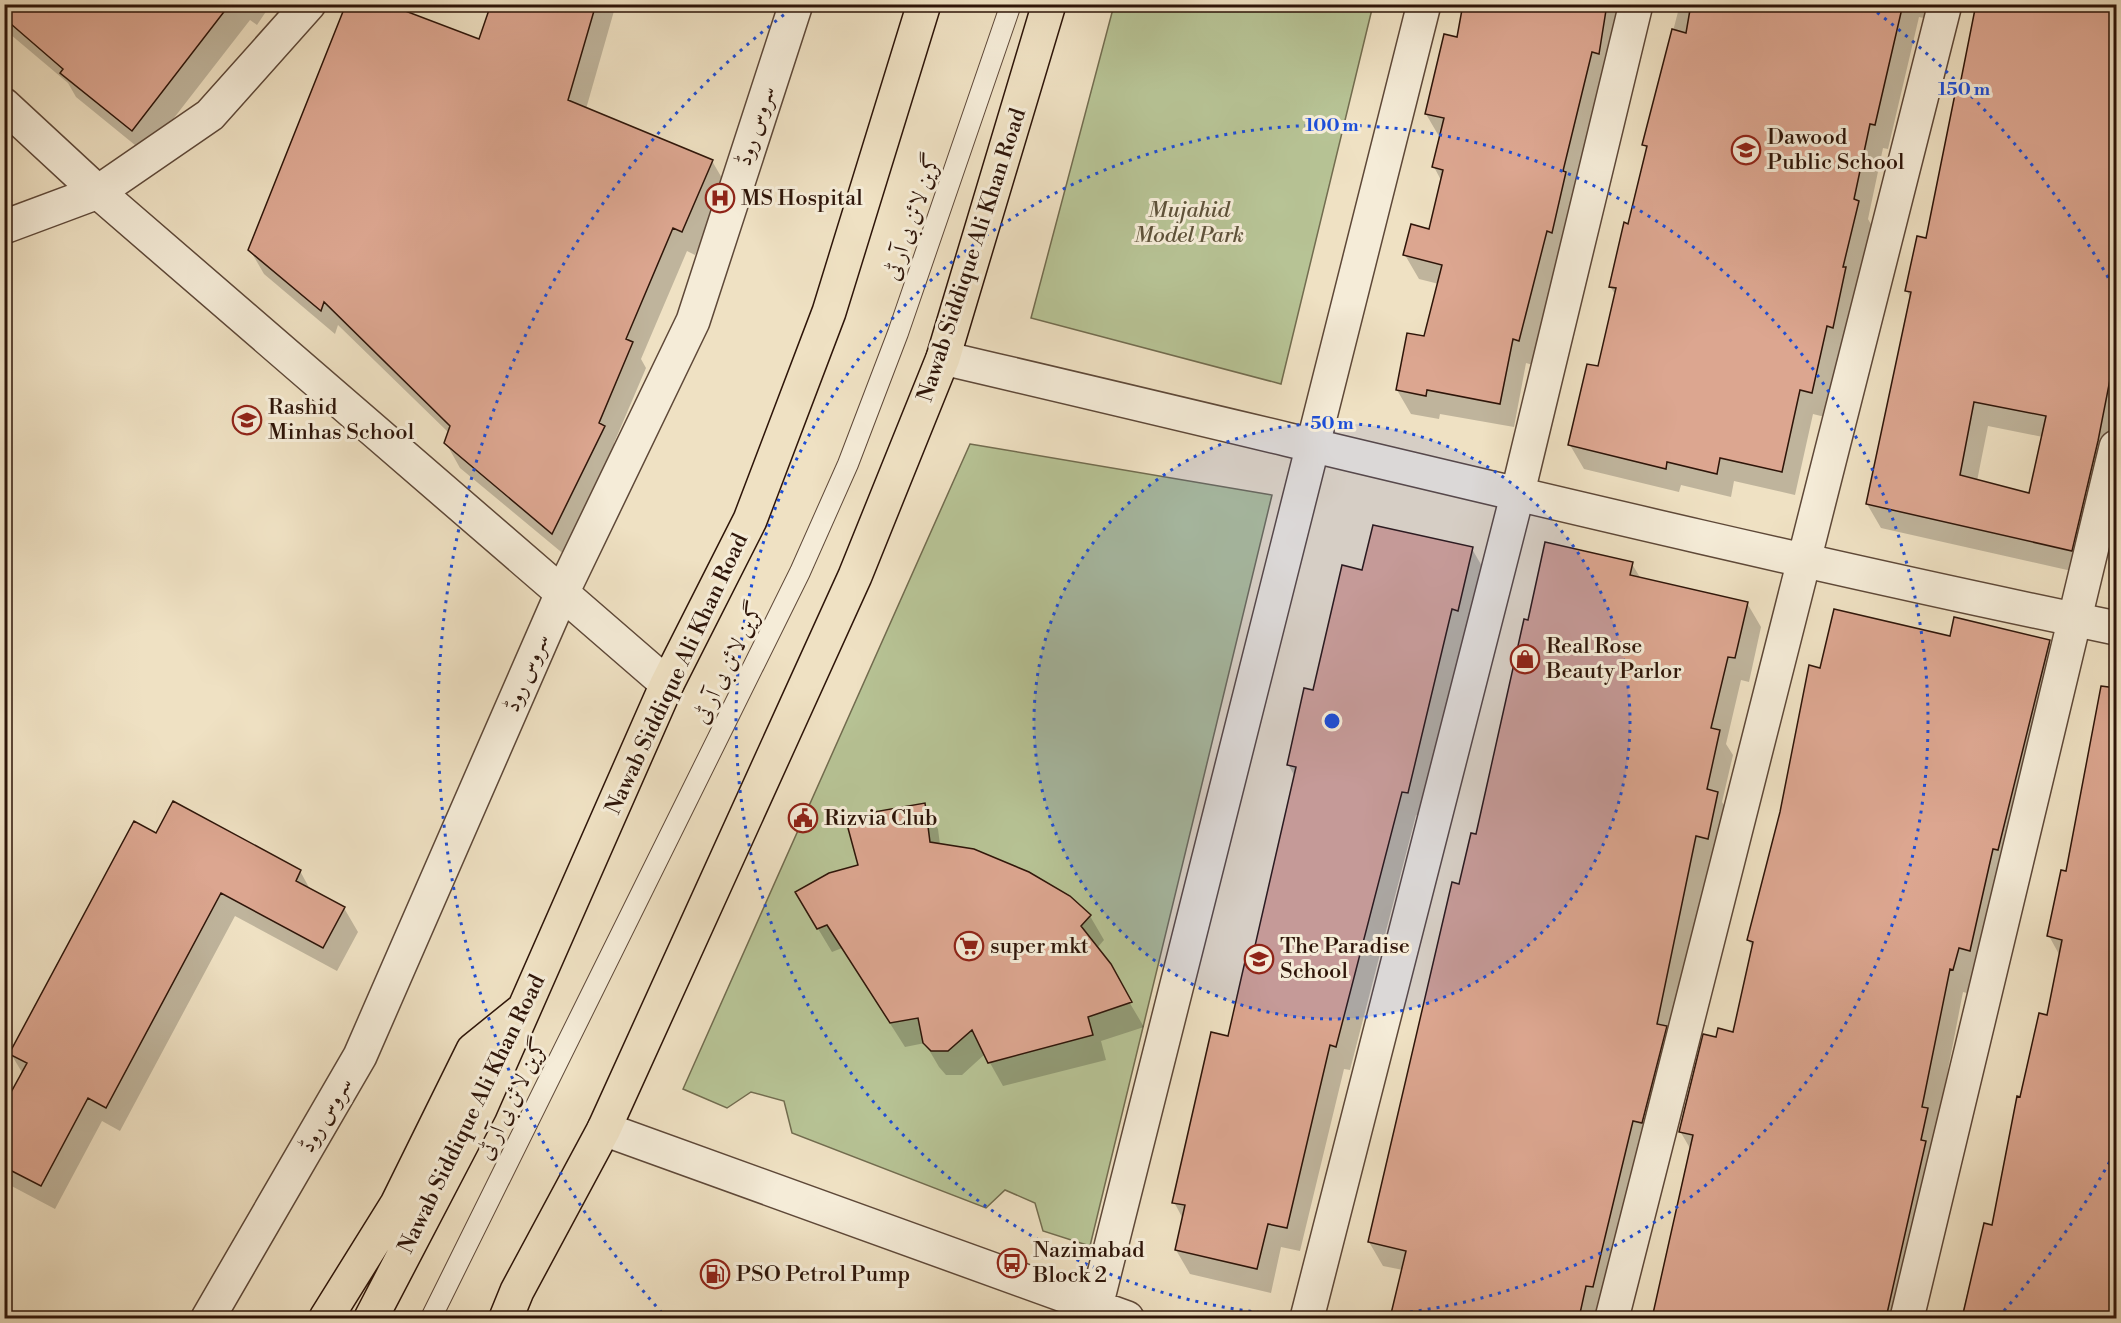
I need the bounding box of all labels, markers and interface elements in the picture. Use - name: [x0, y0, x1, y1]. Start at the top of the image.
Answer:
- text: 150 m: [1938, 78, 1991, 101]
- street label: سروس روڈ: [730, 83, 782, 169]
- street label: Nawab Siddique Ali Khan Road: [912, 104, 1032, 405]
- text: 100 m: [1305, 114, 1359, 137]
- place label: Dawood Public School: [1767, 124, 1905, 176]
- school or university icon: Dawood Public School: [1730, 134, 1762, 166]
- street label: گرین لائن بی آر ٹی: [877, 149, 949, 285]
- hospital icon: MS Hospital: [704, 182, 736, 214]
- place label: MS Hospital: [741, 185, 863, 212]
- park label: Mujahid Model Park: [1134, 197, 1244, 249]
- place label: Rashid Minhas School: [268, 394, 415, 446]
- school or university icon: Rashid Minhas School: [231, 404, 263, 436]
- text: 50 m: [1310, 412, 1354, 435]
- street label: Nawab Siddique Ali Khan Road: [600, 529, 754, 819]
- street label: گرین لائن بی آر ٹی: [686, 597, 772, 729]
- street label: سروس روڈ: [498, 630, 556, 716]
- place label: Real Rose Beauty Parlor: [1545, 633, 1682, 685]
- shop icon: Real Rose Beauty Parlor: [1509, 643, 1541, 675]
- centre of rings: [1322, 711, 1342, 731]
- public building icon: Rizvia Club: [787, 802, 819, 834]
- place label: Rizvia Club: [824, 805, 938, 832]
- supermarket icon: super mkt: [953, 930, 985, 962]
- place label: super mkt: [990, 933, 1089, 960]
- place label: The Paradise School: [1280, 933, 1410, 985]
- school or university icon: The Paradise School: [1243, 943, 1275, 975]
- street label: Nawab Siddique Ali Khan Road: [393, 970, 552, 1258]
- street label: گرین لائن بی آر ٹی: [470, 1033, 556, 1165]
- street label: سروس روڈ: [294, 1073, 358, 1157]
- place label: Nazimabad Block 2: [1032, 1237, 1145, 1289]
- bus stop icon: Nazimabad Block 2: [996, 1247, 1028, 1279]
- fuel station icon: PSO Petrol Pump: [699, 1258, 731, 1290]
- place label: PSO Petrol Pump: [736, 1261, 910, 1288]

